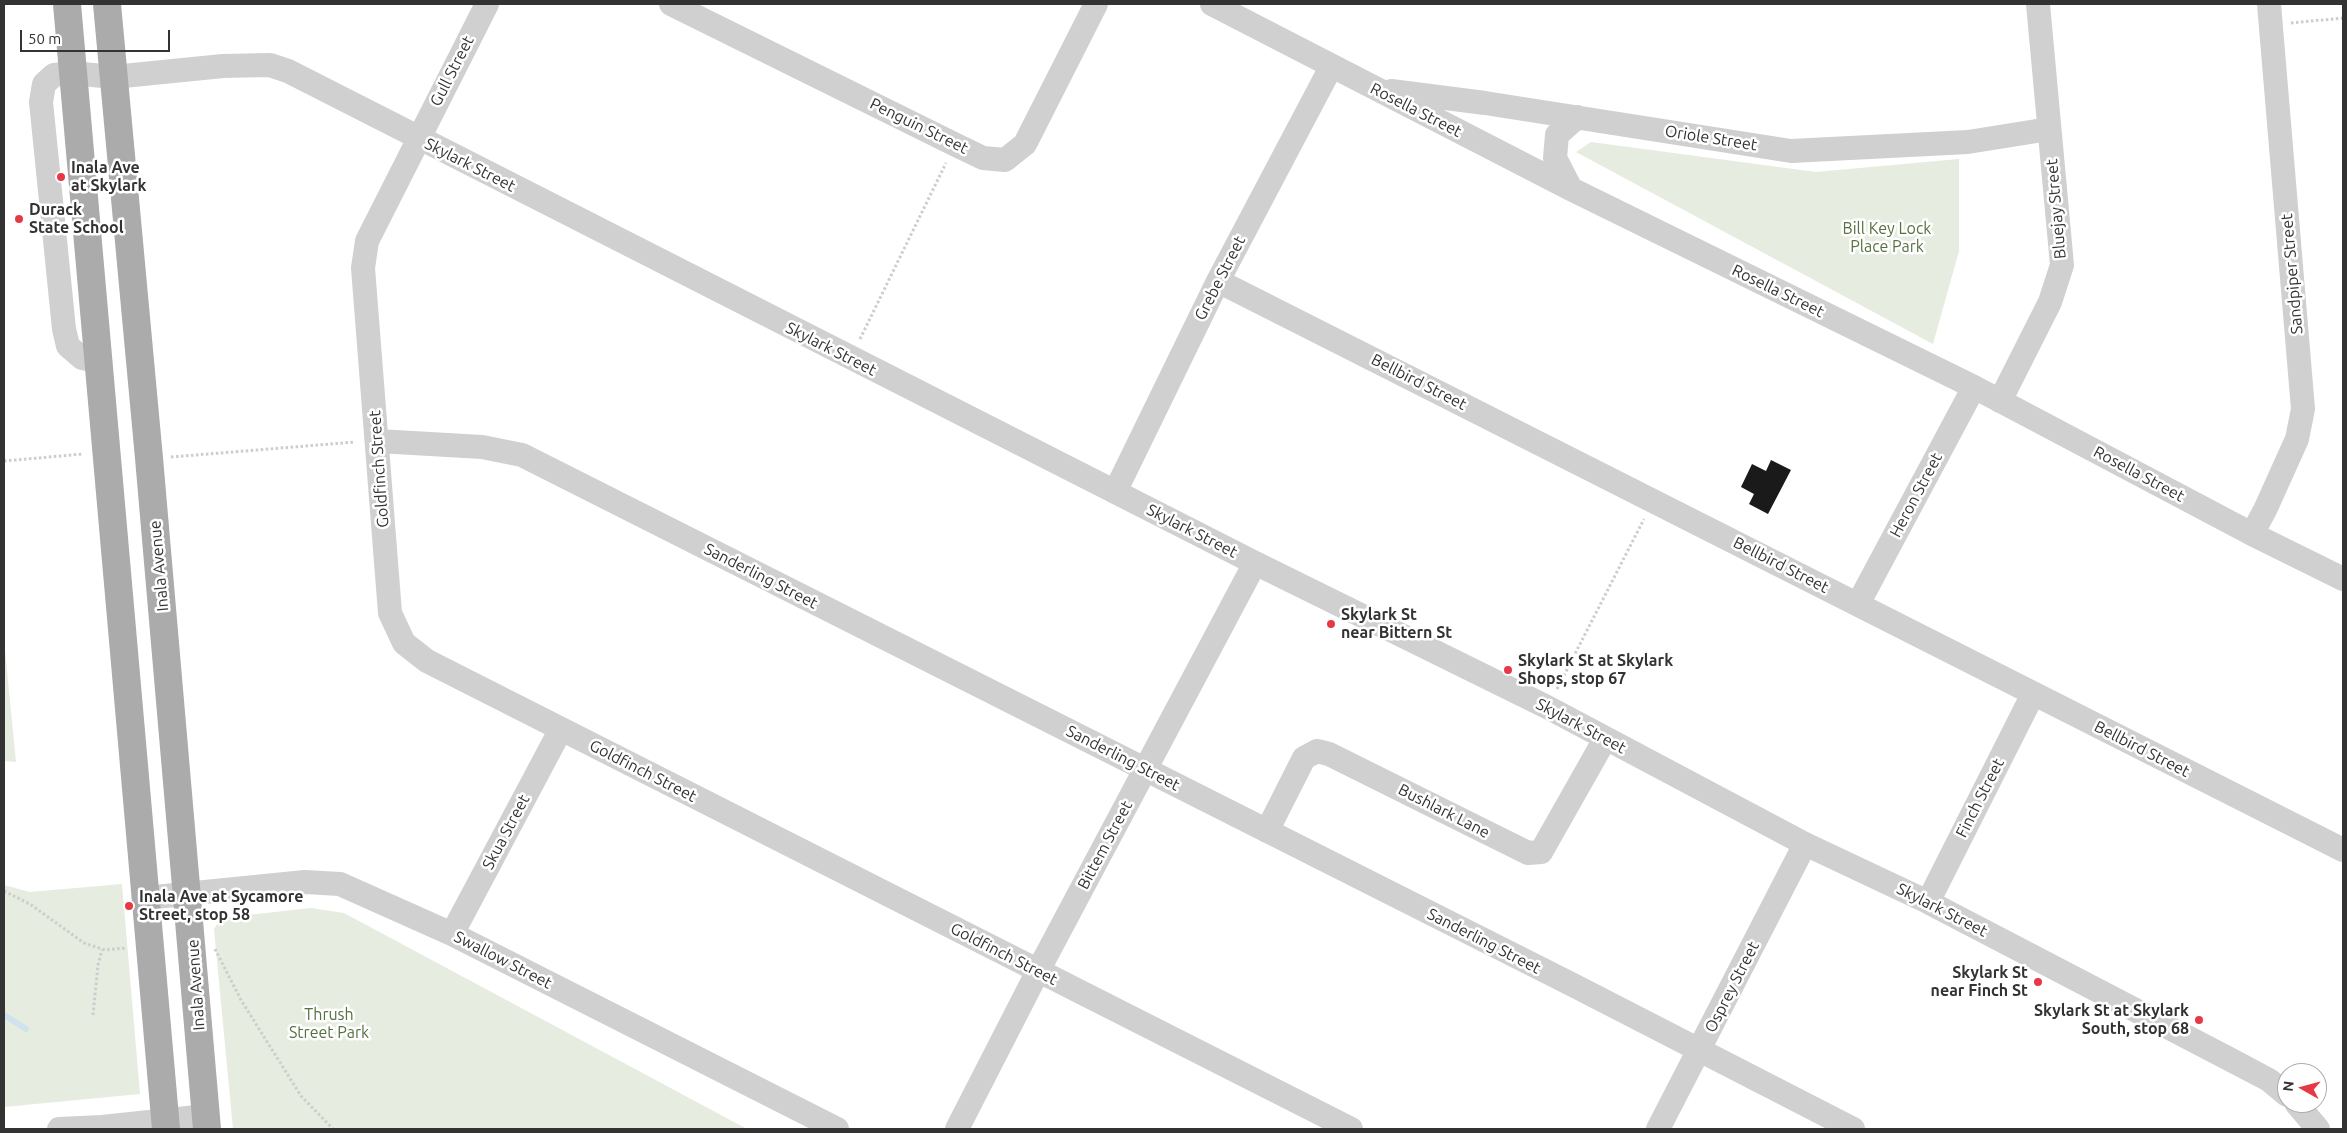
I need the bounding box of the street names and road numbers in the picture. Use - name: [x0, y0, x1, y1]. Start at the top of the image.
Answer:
- street label: Gull Street: [426, 33, 478, 109]
- street label: Rosella Street: [1367, 79, 1465, 141]
- street label: Penguin Street: [867, 94, 971, 158]
- street label: Oriole Street: [1664, 121, 1758, 155]
- street label: Skylark Street: [421, 134, 519, 196]
- street label: Bluejay Street: [2042, 158, 2070, 260]
- street label: Sandpiper Street: [2277, 213, 2307, 335]
- street label: Grebe Street: [1191, 233, 1249, 323]
- street label: Rosella Street: [1729, 260, 1827, 322]
- street label: Skylark Street: [782, 318, 880, 380]
- street label: Bellbird Street: [1368, 350, 1470, 414]
- street label: Goldfinch Street: [365, 410, 393, 528]
- street label: Rosella Street: [2090, 442, 2188, 506]
- street label: Heron Street: [1886, 449, 1946, 541]
- street label: Skylark Street: [1143, 500, 1241, 562]
- street label: Inala Avenue: [145, 520, 173, 612]
- street label: Bellbird Street: [1730, 533, 1832, 597]
- street label: Sanderling Street: [701, 539, 821, 613]
- street label: Skylark Street: [1533, 694, 1629, 758]
- street label: Bellbird Street: [2091, 717, 2193, 781]
- street label: Sanderling Street: [1063, 721, 1183, 795]
- street label: Goldfinch Street: [586, 736, 700, 806]
- street label: Finch Street: [1952, 755, 2008, 841]
- street label: Bushlark Lane: [1395, 780, 1493, 842]
- street label: Skua Street: [478, 791, 534, 873]
- street label: Bittem Street: [1074, 797, 1136, 893]
- street label: Skylark Street: [1893, 879, 1991, 941]
- street label: Sanderling Street: [1424, 904, 1544, 978]
- street label: Goldfinch Street: [947, 919, 1061, 989]
- street label: Swallow Street: [451, 927, 555, 993]
- street label: Osprey Street: [1701, 938, 1763, 1036]
- street label: Inala Avenue: [183, 939, 209, 1031]

